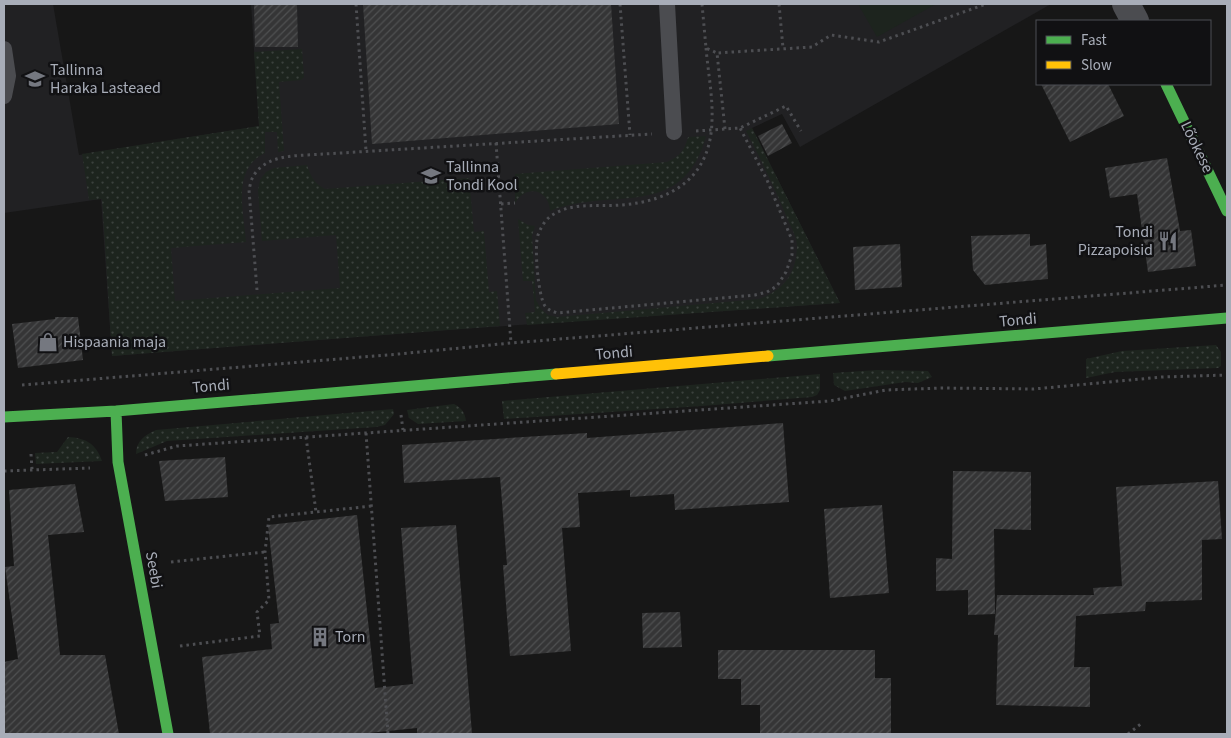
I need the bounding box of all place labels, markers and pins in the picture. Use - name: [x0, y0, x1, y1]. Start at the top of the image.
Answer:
- place label: Tallinna Haraka Lasteaed: [50, 59, 161, 99]
- school or university icon: Tallinna Haraka Lasteaed: [24, 68, 46, 90]
- place label: Tallinna Tondi Kool: [446, 156, 518, 196]
- school or university icon: Tallinna Tondi Kool: [420, 165, 442, 187]
- place label: Tondi Pizzapoisid: [1078, 221, 1153, 261]
- restaurant icon: Tondi Pizzapoisid: [1157, 230, 1179, 252]
- shop icon: Hispaania maja: [37, 331, 59, 353]
- place label: Hispaania maja: [63, 331, 166, 353]
- building icon: Torn: [309, 626, 331, 648]
- place label: Torn: [335, 626, 366, 648]

